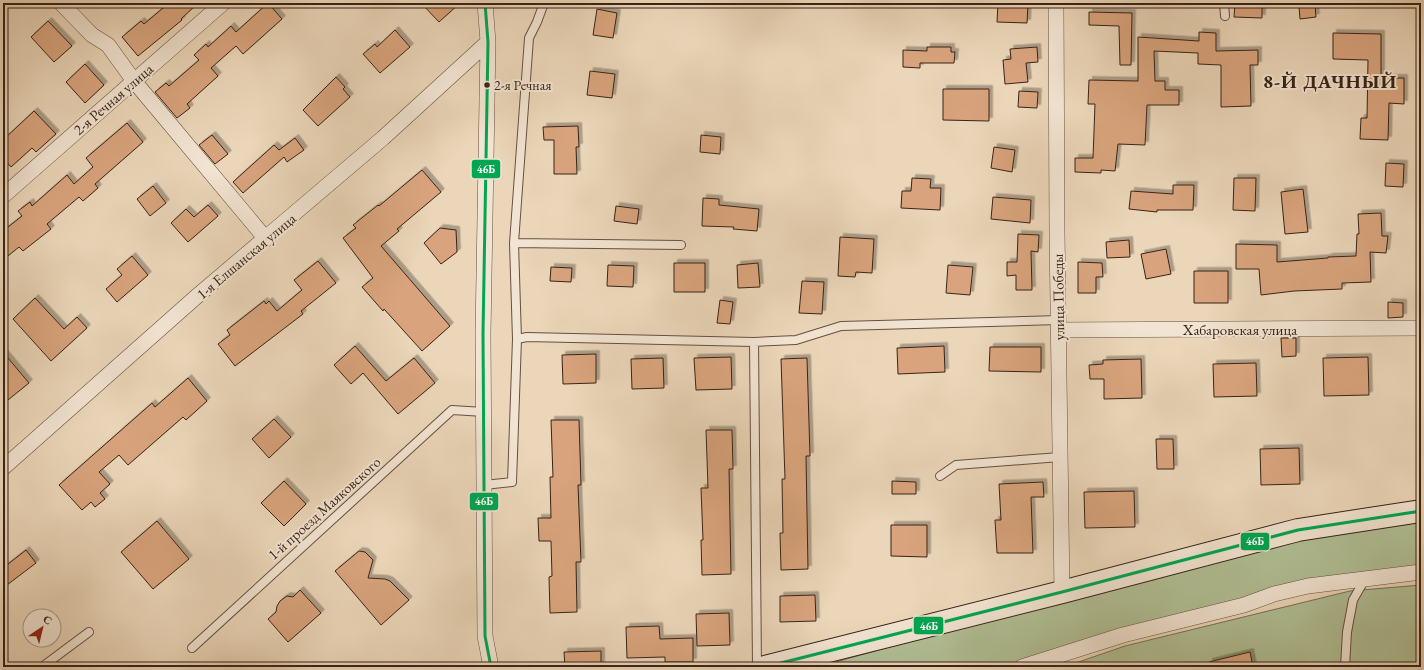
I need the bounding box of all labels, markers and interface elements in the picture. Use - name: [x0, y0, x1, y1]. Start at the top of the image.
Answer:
- street label: 2-я Речная улица: [69, 59, 157, 139]
- district label: 8-Й ДАЧНЫЙ: [1263, 69, 1397, 94]
- place label: 2-я Речная: [494, 76, 552, 94]
- marker: 2-я Речная: [482, 80, 492, 90]
- line badge: 46Б: [471, 159, 501, 179]
- text: 46Б: [477, 162, 495, 176]
- street label: 1-я Елшанская улица: [192, 209, 300, 303]
- street label: улица Победы: [1048, 253, 1068, 341]
- street label: Хабаровская улица: [1182, 320, 1297, 339]
- street label: 1-й проезд Маяковского: [264, 452, 384, 564]
- line badge: 46Б: [469, 492, 499, 511]
- text: 46Б: [475, 494, 493, 508]
- line badge: 46Б: [1240, 532, 1270, 551]
- text: 46Б: [1246, 534, 1264, 548]
- north arrow: [22, 608, 62, 648]
- text: С: [41, 612, 55, 628]
- line badge: 46Б: [913, 616, 944, 635]
- text: 46Б: [920, 619, 938, 633]

